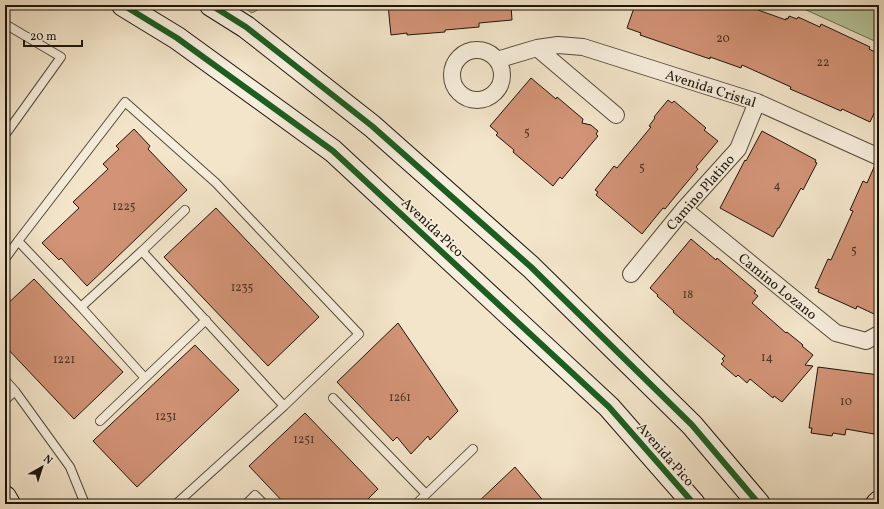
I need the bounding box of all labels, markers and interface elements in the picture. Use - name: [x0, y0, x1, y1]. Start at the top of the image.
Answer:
- scale bar: [24, 22, 82, 48]
- text: 20 m: [30, 29, 57, 45]
- house number: 20: [716, 31, 730, 47]
- house number: 22: [817, 55, 829, 71]
- street label: Avenida Cristal: [663, 66, 758, 113]
- house number: 5: [524, 125, 530, 141]
- street label: Camino Platino: [663, 151, 740, 235]
- house number: 5: [639, 160, 645, 176]
- house number: 4: [773, 178, 781, 194]
- street label: Avenida Pico: [397, 194, 467, 262]
- house number: 1225: [112, 199, 136, 215]
- house number: 5: [851, 243, 857, 259]
- street label: Camino Lozano: [734, 249, 820, 325]
- house number: 1235: [231, 280, 254, 296]
- house number: 18: [683, 287, 693, 303]
- house number: 14: [761, 350, 773, 366]
- house number: 1221: [53, 352, 75, 368]
- house number: 1261: [389, 390, 411, 406]
- house number: 10: [840, 394, 852, 410]
- house number: 1231: [155, 409, 177, 425]
- street label: Avenida Pico: [632, 419, 698, 491]
- house number: 1251: [293, 432, 315, 448]
- north arrow: [22, 447, 62, 487]
- text: N: [40, 452, 55, 469]

